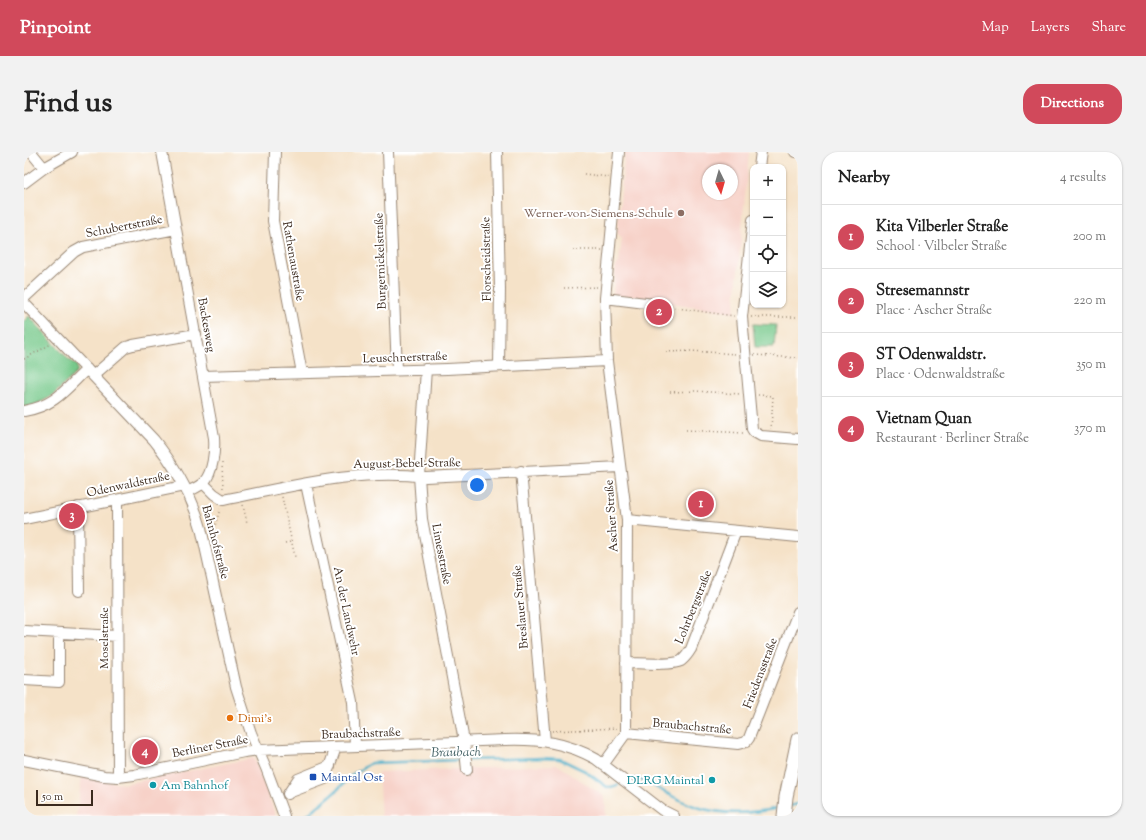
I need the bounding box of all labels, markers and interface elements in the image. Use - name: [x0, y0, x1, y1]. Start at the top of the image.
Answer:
- text: Pinpoint: [20, 15, 91, 42]
- text: Map: [982, 18, 1009, 38]
- text: Layers: [1031, 18, 1069, 38]
- text: Share: [1091, 18, 1126, 38]
- text: Find us: [24, 84, 112, 124]
- button: Directions: [1023, 84, 1122, 124]
- north arrow: [702, 164, 738, 200]
- map controls: [750, 164, 786, 308]
- button: +: [750, 164, 786, 200]
- text: Nearby: [838, 166, 890, 190]
- text: 4 results: [1060, 169, 1106, 187]
- button: −: [750, 200, 786, 236]
- place label: Werner-von-Siemens-Schule: [524, 205, 673, 223]
- marker: Werner-von-Siemens-Schule: [676, 208, 686, 218]
- street label: Schubertstraße: [84, 211, 164, 243]
- street label: Burgernickelstraße: [370, 212, 392, 310]
- street label: Florscheidstraße: [477, 216, 497, 301]
- text: Kita Vilberler Straße: [876, 217, 1008, 238]
- street label: Rathenaustraße: [277, 220, 309, 303]
- text: 1: [849, 228, 853, 246]
- text: 200 m: [1073, 228, 1106, 246]
- button: locate: [750, 236, 786, 272]
- text: School · Vilbeler Straße: [876, 238, 1007, 256]
- button: layers: [750, 272, 786, 308]
- text: Stresemannstr: [876, 281, 969, 302]
- text: 2: [848, 292, 854, 310]
- text: 220 m: [1073, 292, 1106, 310]
- street label: Backesweg: [192, 297, 220, 354]
- pin: 2: [646, 297, 672, 327]
- text: Place · Ascher Straße: [876, 302, 992, 320]
- text: ST Odenwaldstr.: [876, 345, 986, 366]
- street label: Leuschnerstraße: [362, 348, 448, 368]
- text: 3: [848, 356, 854, 374]
- text: 350 m: [1076, 356, 1106, 374]
- text: Place · Odenwaldstraße: [876, 366, 1005, 384]
- text: Vietnam Quan: [876, 409, 972, 430]
- text: 4: [848, 420, 854, 438]
- text: 370 m: [1074, 420, 1106, 438]
- text: Restaurant · Berliner Straße: [876, 430, 1029, 448]
- street label: August-Bebel-Straße: [353, 454, 461, 474]
- street label: Odenwaldstraße: [85, 467, 172, 503]
- your location: [467, 475, 487, 495]
- street label: Ascher Straße: [600, 479, 624, 553]
- pin: 1: [688, 489, 714, 519]
- pin: 3: [59, 501, 85, 531]
- street label: Bahnhofstraße: [197, 503, 234, 582]
- street label: Limesstraße: [426, 522, 456, 587]
- street label: Breslauer Straße: [508, 564, 534, 649]
- street label: An der Landwehr: [328, 565, 364, 658]
- street label: Lohrbergstraße: [671, 567, 717, 647]
- street label: Moselstraße: [96, 607, 114, 669]
- street label: Friedensstraße: [739, 635, 783, 711]
- place label: Dimi's: [238, 710, 272, 728]
- marker: Dimi's: [225, 713, 235, 723]
- street label: Braubachstraße: [652, 715, 733, 739]
- street label: Braubachstraße: [321, 724, 401, 744]
- street label: Berliner Straße: [171, 731, 250, 763]
- pin: 4: [132, 737, 158, 767]
- water label: Braubach: [431, 744, 482, 762]
- place label: Maintal Ost: [321, 769, 383, 787]
- marker: Maintal Ost: [308, 772, 318, 782]
- place label: DLRG Maintal: [627, 772, 705, 790]
- marker: DLRG Maintal: [707, 775, 717, 785]
- place label: Am Bahnhof: [161, 777, 229, 795]
- marker: Am Bahnhof: [148, 780, 158, 790]
- scale bar: [36, 788, 93, 807]
- text: 50 m: [42, 789, 63, 805]

